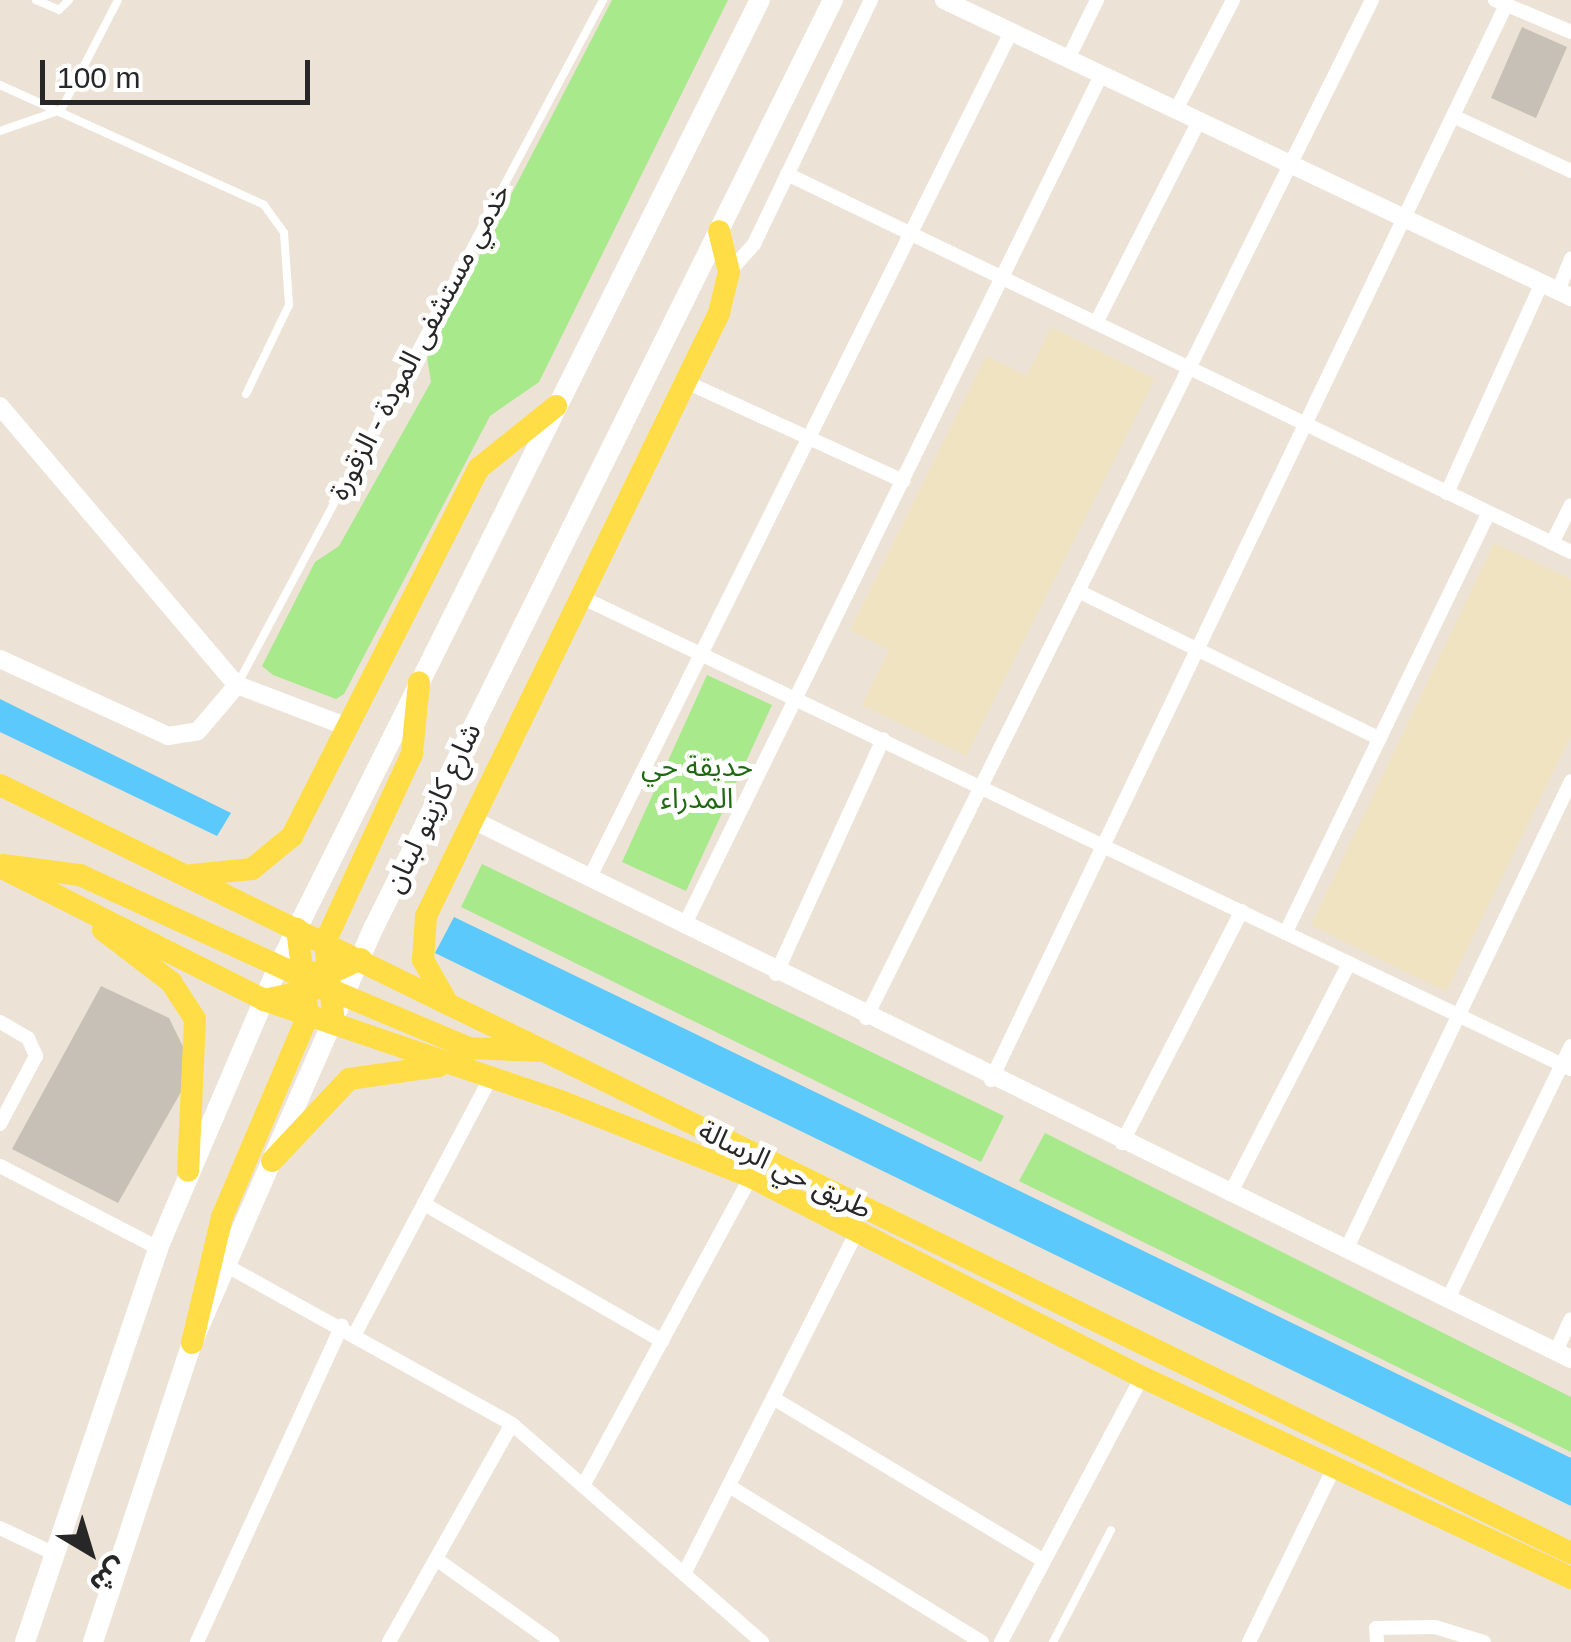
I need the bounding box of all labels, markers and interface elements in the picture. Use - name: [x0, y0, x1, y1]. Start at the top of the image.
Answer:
- scale bar: [45, 40, 315, 102]
- text: 100 m: [57, 61, 140, 94]
- street label: خدمي مستشفى المودة - الزقورة: [322, 178, 518, 506]
- street label: شارع كازينو لبنان: [378, 718, 488, 898]
- park label: حديقة حي المدراء: [641, 750, 753, 816]
- street label: طريق حي الرسالة: [693, 1114, 877, 1226]
- north arrow: [40, 1502, 140, 1602]
- text: ش: [84, 1552, 133, 1600]

